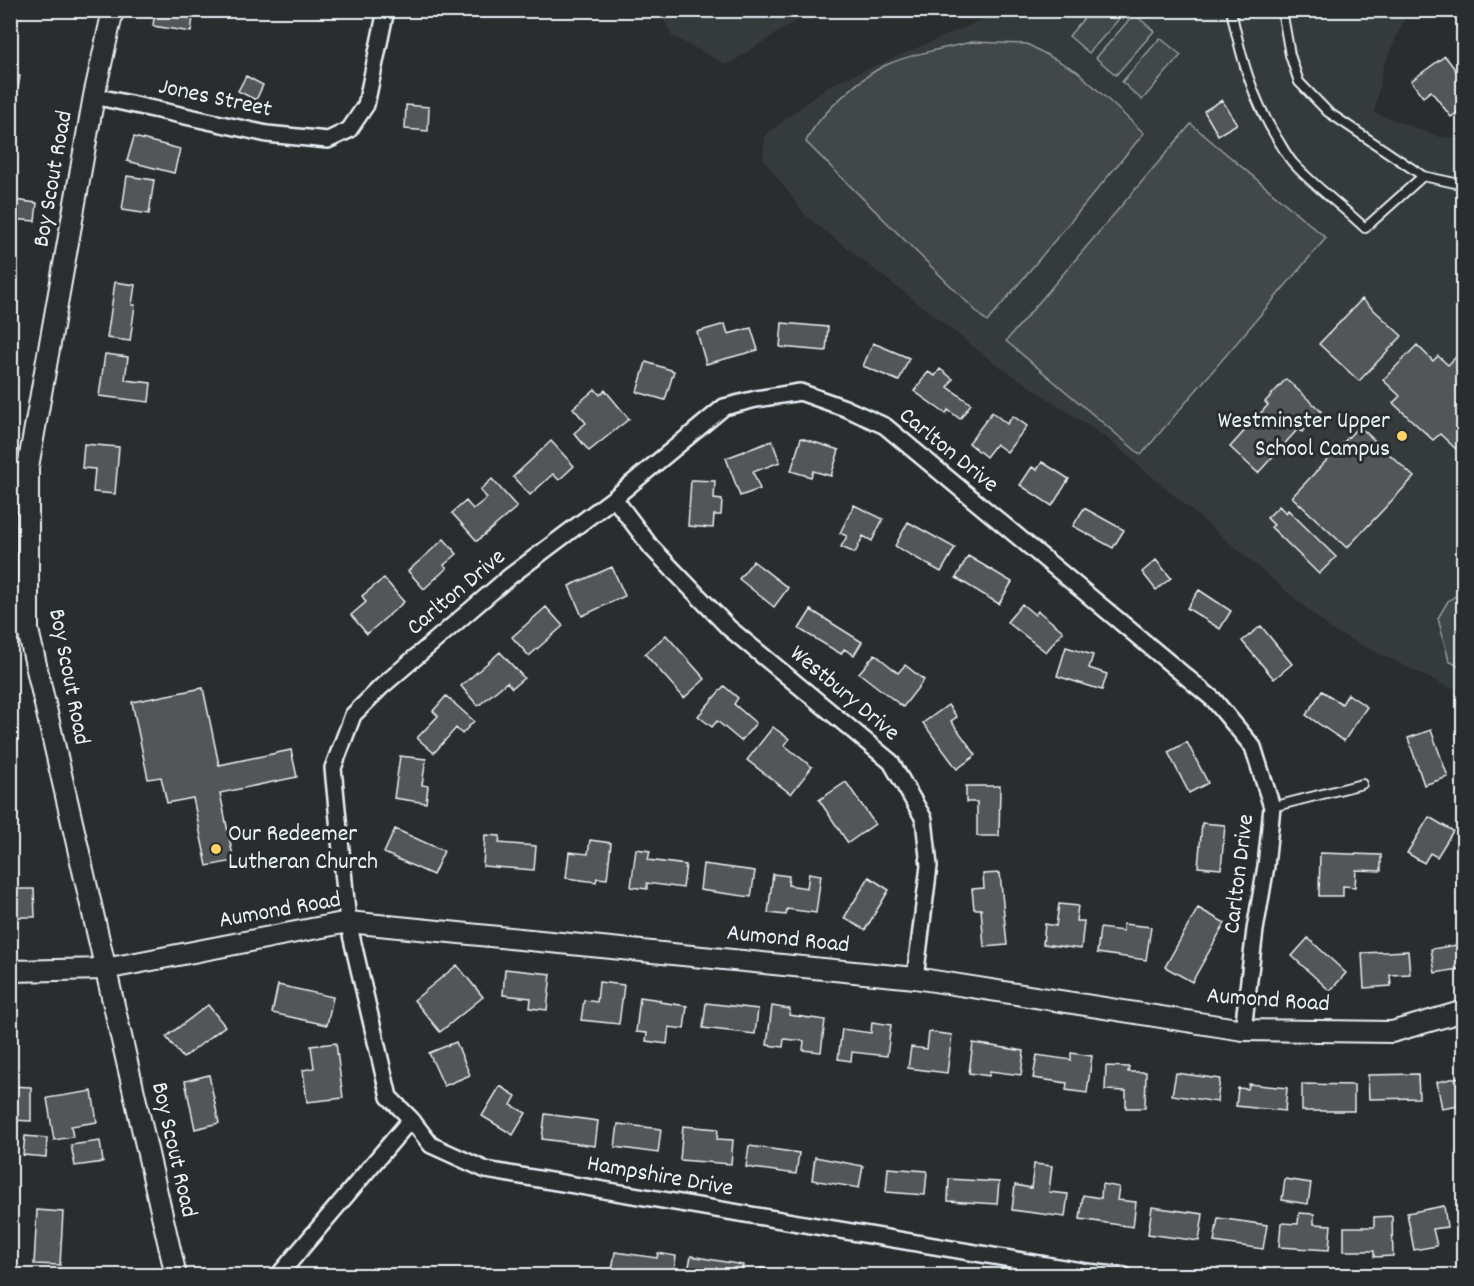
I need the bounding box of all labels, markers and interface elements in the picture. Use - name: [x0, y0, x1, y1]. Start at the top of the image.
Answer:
- street label: Jones Street: [155, 70, 275, 128]
- street label: Boy Scout Road: [25, 108, 83, 250]
- street label: Carlton Drive: [891, 400, 1005, 502]
- place label: Westminster Upper School Campus: [1218, 405, 1390, 467]
- marker: Westminster Upper School Campus: [1395, 429, 1409, 443]
- street label: Carlton Drive: [400, 541, 514, 645]
- street label: Boy Scout Road: [38, 606, 98, 748]
- street label: Westbury Drive: [782, 638, 906, 750]
- street label: Carlton Drive: [1216, 812, 1264, 936]
- place label: Our Redeemer Lutheran Church: [228, 818, 378, 880]
- marker: Our Redeemer Lutheran Church: [209, 842, 223, 856]
- street label: Aumond Road: [216, 884, 344, 938]
- street label: Aumond Road: [725, 917, 851, 963]
- street label: Aumond Road: [1205, 980, 1331, 1022]
- street label: Boy Scout Road: [141, 1079, 205, 1221]
- street label: Hampshire Drive: [584, 1147, 736, 1207]

